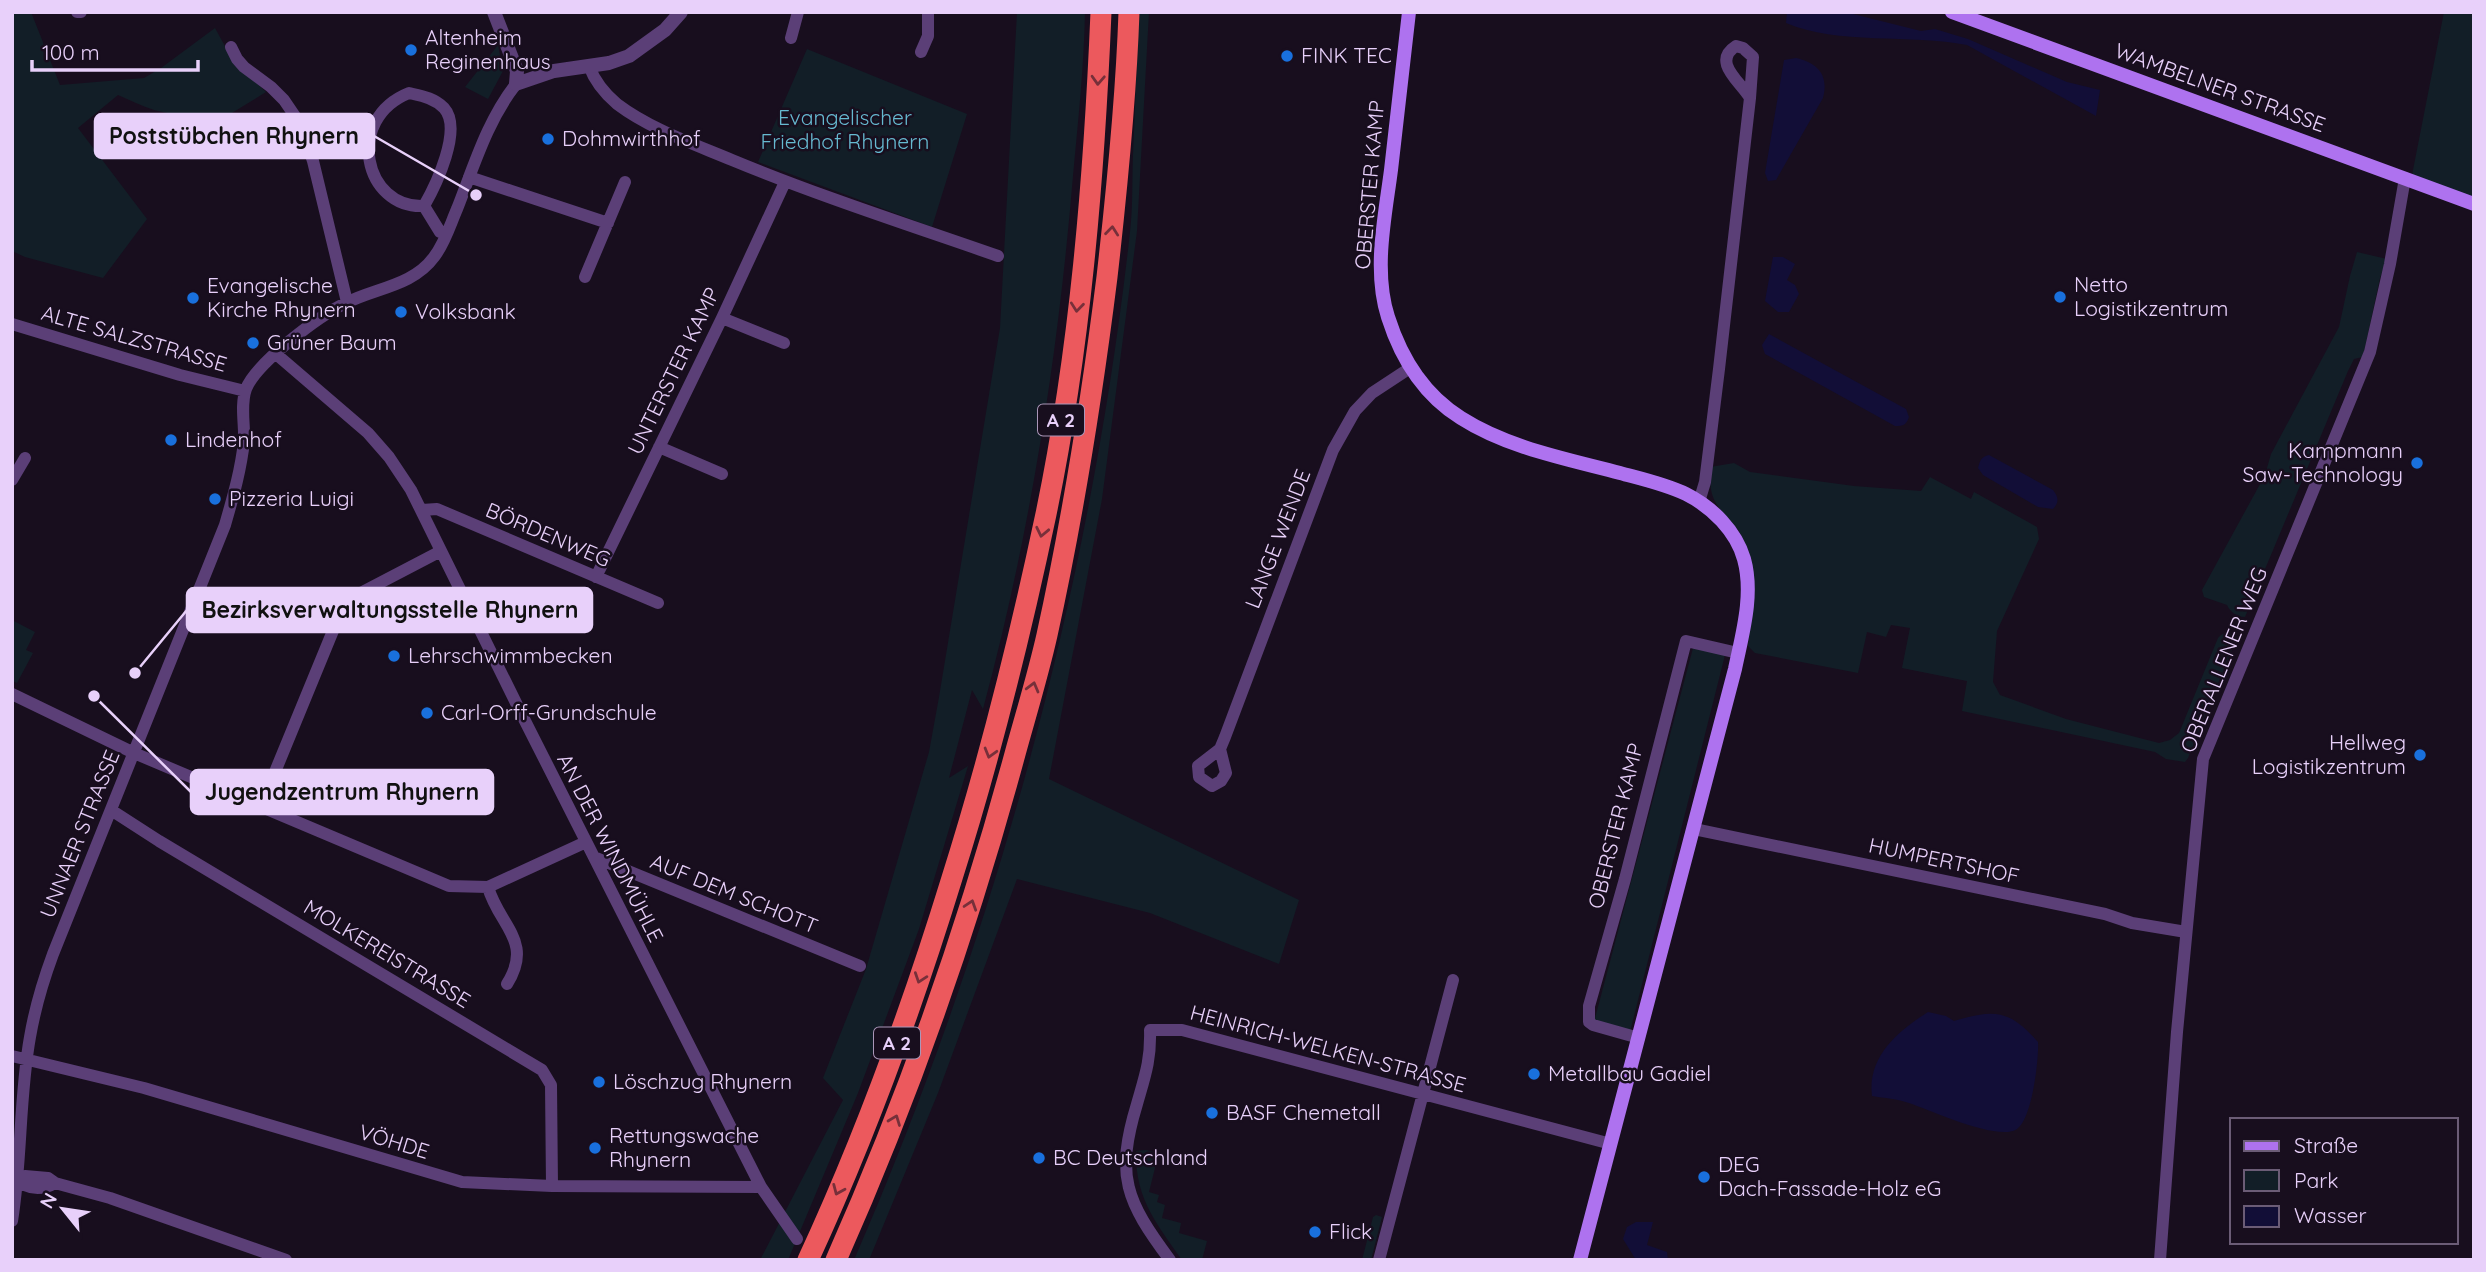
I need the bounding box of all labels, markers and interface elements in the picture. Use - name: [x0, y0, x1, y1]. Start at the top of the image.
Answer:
- place label: Altenheim Reginenhaus: [425, 24, 551, 74]
- scale bar: [32, 28, 198, 72]
- street label: WAMBELNER STRASSE: [2111, 37, 2329, 137]
- text: 100 m: [42, 39, 100, 65]
- marker: Altenheim Reginenhaus: [403, 42, 419, 58]
- place label: FINK TEC: [1301, 42, 1392, 68]
- marker: FINK TEC: [1279, 48, 1295, 64]
- one-way arrow: [1091, 75, 1106, 86]
- street label: OBERSTER KAMP: [1349, 99, 1389, 271]
- park label: Evangelischer Friedhof Rhynern: [761, 104, 929, 154]
- callout: Poststübchen Rhynern: [95, 114, 374, 158]
- text: Poststübchen Rhynern: [109, 121, 359, 150]
- place label: Dohmwirthhof: [562, 125, 701, 151]
- marker: Dohmwirthhof: [540, 131, 556, 147]
- one-way arrow: [1104, 225, 1119, 236]
- place label: Netto Logistikzentrum: [2074, 271, 2228, 321]
- place label: Evangelische Kirche Rhynern: [207, 272, 356, 322]
- street label: UNTERSTER KAMP: [621, 283, 725, 458]
- marker: Netto Logistikzentrum: [2052, 289, 2068, 305]
- marker: Evangelische Kirche Rhynern: [185, 290, 201, 306]
- place label: Volksbank: [415, 298, 516, 324]
- street label: ALTE SALZSTRASSE: [39, 299, 230, 377]
- one-way arrow: [1070, 301, 1085, 313]
- marker: Volksbank: [393, 304, 409, 320]
- place label: Grüner Baum: [267, 329, 397, 355]
- marker: Grüner Baum: [245, 335, 261, 351]
- road number: A 2: [1038, 404, 1084, 436]
- place label: Lindenhof: [185, 426, 282, 452]
- marker: Lindenhof: [163, 432, 179, 448]
- place label: Kampmann Saw-Technology: [2243, 437, 2403, 487]
- marker: Kampmann Saw-Technology: [2409, 455, 2425, 471]
- street label: LANGE WENDE: [1239, 465, 1316, 612]
- place label: Pizzeria Luigi: [229, 485, 354, 511]
- marker: Pizzeria Luigi: [207, 491, 223, 507]
- street label: BÖRDENWEG: [482, 496, 615, 572]
- one-way arrow: [1036, 526, 1050, 538]
- street label: OBERALLENER WEG: [2174, 563, 2272, 756]
- callout: Bezirksverwaltungsstelle Rhynern: [187, 588, 592, 632]
- text: Bezirksverwaltungsstelle Rhynern: [202, 595, 579, 624]
- place label: Lehrschwimmbecken: [408, 642, 613, 668]
- marker: Lehrschwimmbecken: [386, 648, 402, 664]
- one-way arrow: [1025, 681, 1039, 693]
- place label: Carl-Orff-Grundschule: [441, 699, 657, 725]
- marker: Carl-Orff-Grundschule: [419, 705, 435, 721]
- place label: Hellweg Logistikzentrum: [2252, 729, 2406, 779]
- street label: OBERSTER KAMP: [1582, 740, 1648, 911]
- street label: UNNAER STRASSE: [34, 746, 125, 921]
- one-way arrow: [983, 747, 998, 759]
- marker: Hellweg Logistikzentrum: [2412, 747, 2428, 763]
- street label: AN DER WINDMÜHLE: [552, 749, 670, 946]
- callout: Jugendzentrum Rhynern: [191, 770, 493, 814]
- text: Jugendzentrum Rhynern: [205, 777, 479, 806]
- street label: HUMPERTSHOF: [1867, 831, 2022, 889]
- street label: AUF DEM SCHOTT: [647, 848, 822, 939]
- street label: MOLKEREISTRASSE: [300, 893, 475, 1013]
- one-way arrow: [963, 900, 977, 912]
- one-way arrow: [914, 972, 928, 984]
- street label: HEINRICH-WELKEN-STRASSE: [1187, 999, 1469, 1097]
- road number: A 2: [874, 1028, 920, 1058]
- place label: Metallbau Gadiel: [1548, 1060, 1711, 1086]
- marker: Metallbau Gadiel: [1526, 1066, 1542, 1082]
- place label: Löschzug Rhynern: [613, 1068, 792, 1094]
- marker: Löschzug Rhynern: [591, 1074, 607, 1090]
- place label: BASF Chemetall: [1226, 1099, 1381, 1125]
- marker: BASF Chemetall: [1204, 1105, 1220, 1121]
- one-way arrow: [886, 1114, 900, 1126]
- street label: VÖHDE: [356, 1118, 433, 1164]
- legend: [2230, 1118, 2458, 1244]
- place label: Rettungswache Rhynern: [609, 1122, 759, 1172]
- text: Straße: [2294, 1132, 2358, 1158]
- marker: Rettungswache Rhynern: [587, 1140, 603, 1156]
- place label: BC Deutschland: [1053, 1144, 1208, 1170]
- marker: BC Deutschland: [1031, 1150, 1047, 1166]
- place label: DEG Dach-Fassade-Holz eG: [1718, 1151, 1941, 1201]
- text: Park: [2294, 1167, 2338, 1193]
- marker: DEG Dach-Fassade-Holz eG: [1696, 1169, 1712, 1185]
- north arrow: [28, 1174, 98, 1244]
- one-way arrow: [832, 1183, 846, 1196]
- text: N: [34, 1188, 62, 1213]
- text: Wasser: [2294, 1202, 2366, 1228]
- place label: Flick: [1329, 1218, 1372, 1244]
- marker: Flick: [1307, 1224, 1323, 1240]

